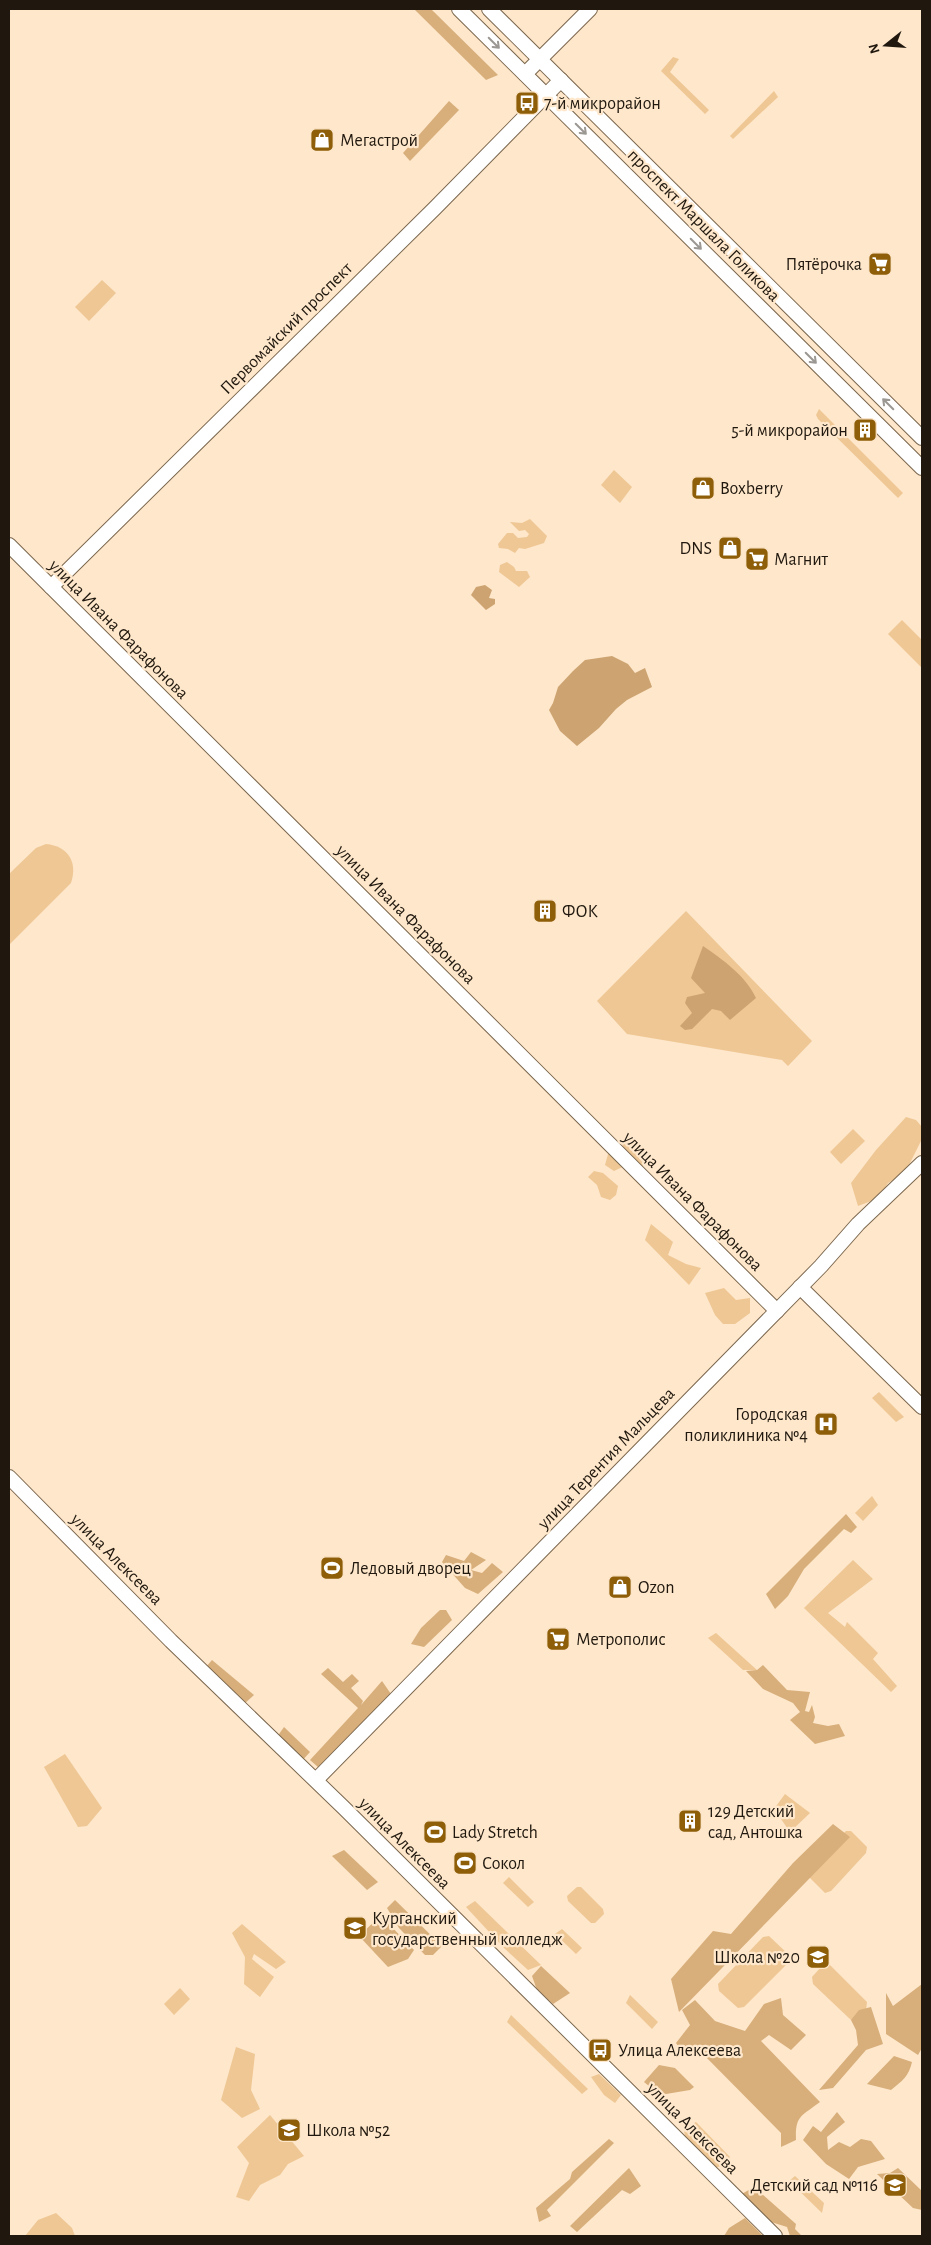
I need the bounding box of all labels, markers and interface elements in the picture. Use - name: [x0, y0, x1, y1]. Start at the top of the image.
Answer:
- north arrow: [861, 20, 911, 70]
- one-way arrow: [487, 37, 500, 49]
- text: N: [866, 42, 883, 55]
- bus stop icon: 7-й микрорайон: [514, 90, 540, 116]
- place label: 7-й микрорайон: [544, 95, 661, 113]
- one-way arrow: [574, 123, 587, 135]
- shop icon: Мегастрой: [309, 127, 335, 153]
- place label: Мегастрой: [340, 132, 418, 150]
- street label: проспект Маршала Голикова: [624, 146, 783, 305]
- one-way arrow: [690, 238, 702, 250]
- supermarket icon: Пятёрочка: [867, 251, 893, 277]
- place label: Пятёрочка: [785, 256, 862, 274]
- street label: Первомайский проспект: [217, 259, 356, 398]
- one-way arrow: [805, 352, 818, 364]
- one-way arrow: [882, 398, 894, 410]
- building icon: 5-й микрорайон: [852, 417, 878, 443]
- place label: 5-й микрорайон: [731, 422, 848, 440]
- shop icon: Boxberry: [690, 475, 716, 501]
- place label: Boxberry: [720, 480, 783, 498]
- shop icon: DNS: [717, 535, 743, 561]
- place label: DNS: [680, 540, 712, 558]
- supermarket icon: Магнит: [744, 546, 770, 572]
- place label: Магнит: [774, 551, 829, 569]
- street label: улица Ивана Фарафонова: [44, 556, 191, 703]
- street label: улица Ивана Фарафонова: [331, 841, 478, 988]
- building icon: ФОК: [532, 898, 558, 924]
- place label: ФОК: [562, 903, 599, 921]
- street label: улица Ивана Фарафонова: [618, 1128, 765, 1275]
- street label: улица Терентия Мальцева: [534, 1385, 679, 1533]
- place label: Городская поликлиника №4: [684, 1406, 808, 1445]
- hospital icon: Городская поликлиника №4: [813, 1411, 839, 1437]
- street label: улица Алексеева: [66, 1510, 166, 1609]
- sports icon: Ледовый дворец: [319, 1555, 345, 1581]
- place label: Ледовый дворец: [350, 1560, 471, 1578]
- shop icon: Ozon: [607, 1574, 633, 1600]
- place label: Ozon: [638, 1579, 675, 1597]
- supermarket icon: Метрополис: [545, 1626, 571, 1652]
- place label: Метрополис: [576, 1631, 666, 1649]
- street label: улица Алексеева: [354, 1794, 454, 1893]
- place label: 129 Детский сад, Антошка: [708, 1803, 803, 1842]
- building icon: 129 Детский сад, Антошка: [677, 1808, 703, 1834]
- sports icon: Lady Stretch: [422, 1819, 448, 1845]
- place label: Lady Stretch: [452, 1824, 538, 1842]
- sports icon: Сокол: [452, 1850, 478, 1876]
- place label: Сокол: [482, 1855, 525, 1873]
- place label: Курганский государственный колледж: [372, 1910, 563, 1949]
- school or university icon: Курганский государственный колледж: [342, 1915, 368, 1941]
- school or university icon: Школа №20: [805, 1944, 831, 1970]
- place label: Школа №20: [714, 1949, 800, 1967]
- bus stop icon: Улица Алексеева: [587, 2037, 613, 2063]
- place label: Улица Алексеева: [618, 2042, 741, 2060]
- street label: улица Алексеева: [642, 2079, 742, 2178]
- school or university icon: Школа №52: [276, 2117, 302, 2143]
- place label: Школа №52: [306, 2122, 390, 2140]
- school or university icon: Детский сад №116: [882, 2172, 908, 2198]
- place label: Детский сад №116: [751, 2177, 878, 2195]

